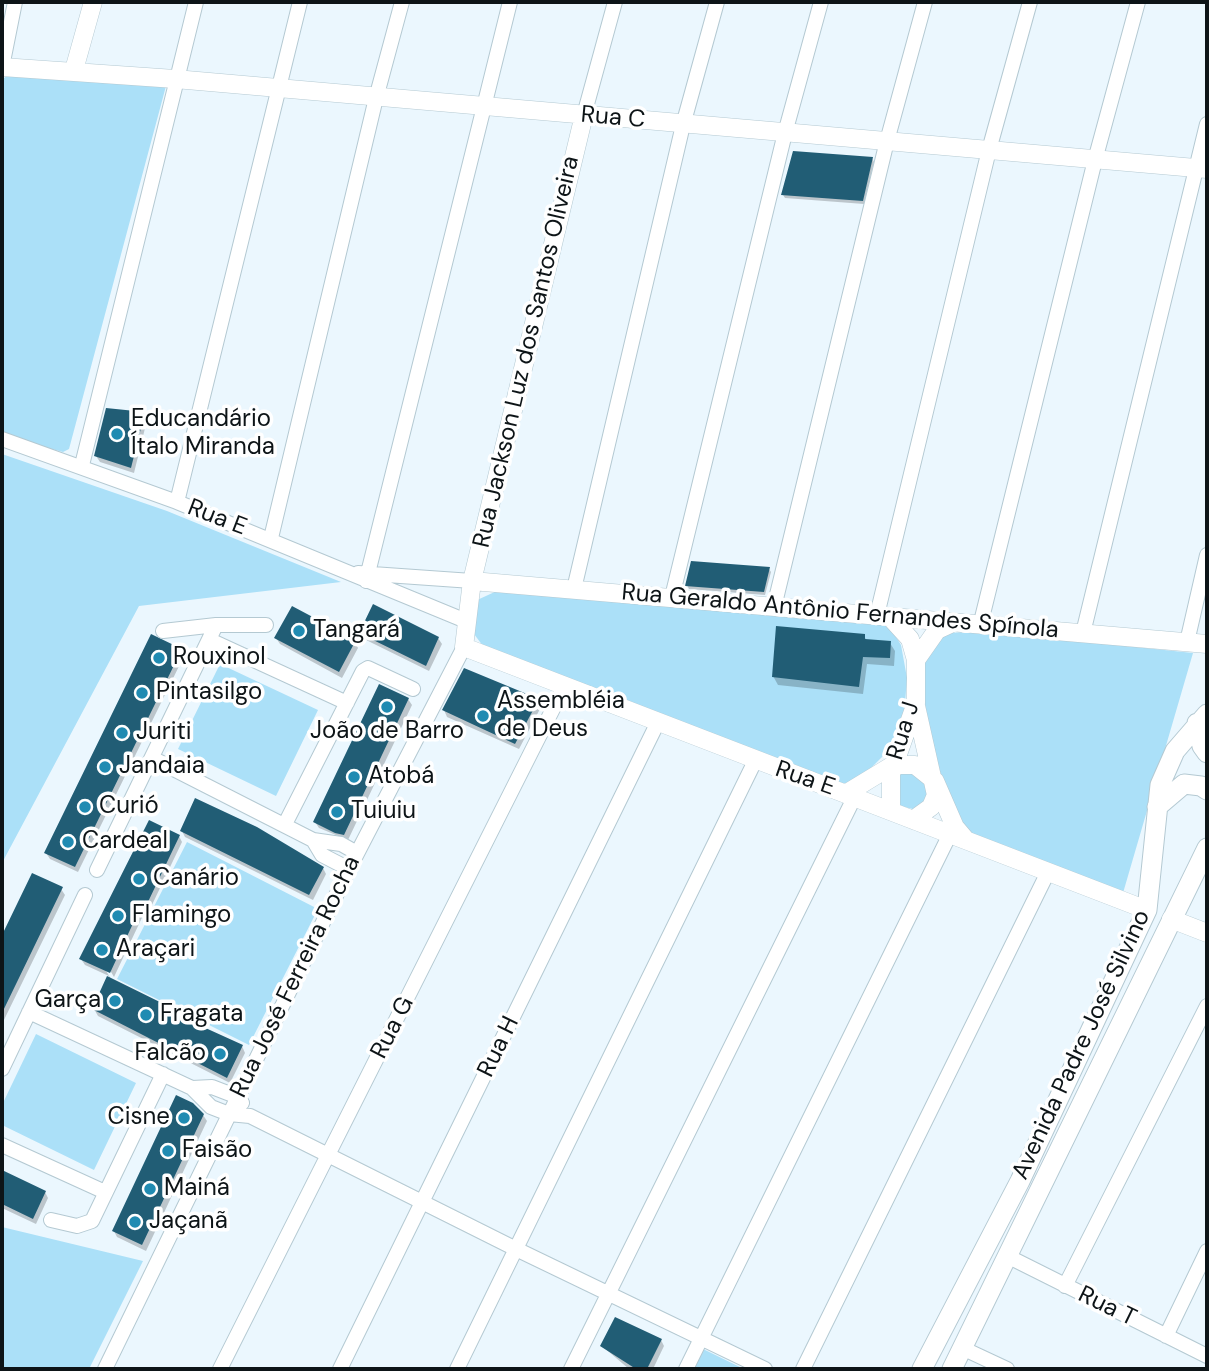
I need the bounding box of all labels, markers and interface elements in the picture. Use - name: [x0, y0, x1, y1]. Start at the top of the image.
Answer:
- street label: Rua C: [580, 101, 646, 135]
- street label: Rua Jackson Luz dos Santos Oliveira: [468, 153, 586, 551]
- place label: Educandário Ítalo Miranda: [131, 406, 275, 462]
- marker: Educandário Ítalo Miranda: [109, 426, 125, 442]
- street label: Rua E: [183, 494, 251, 542]
- street label: Rua Geraldo Antônio Fernandes Spínola: [620, 579, 1060, 645]
- place label: Tangará: [313, 617, 400, 645]
- marker: Tangará: [291, 623, 307, 639]
- place label: Rouxinol: [173, 644, 266, 672]
- marker: Rouxinol: [151, 650, 167, 666]
- place label: Pintasilgo: [156, 679, 262, 707]
- marker: Pintasilgo: [134, 685, 150, 701]
- place label: Assembléia de Deus: [497, 688, 625, 744]
- street label: Rua J: [882, 698, 926, 764]
- marker: João de Barro: [379, 699, 395, 715]
- marker: Assembléia de Deus: [475, 708, 491, 724]
- place label: João de Barro: [310, 718, 464, 746]
- place label: Juriti: [136, 719, 192, 747]
- marker: Juriti: [114, 725, 130, 741]
- place label: Jandaia: [119, 753, 205, 781]
- street label: Rua E: [771, 755, 839, 803]
- marker: Jandaia: [97, 759, 113, 775]
- place label: Atobá: [368, 763, 434, 791]
- marker: Atobá: [346, 769, 362, 785]
- place label: Curió: [99, 793, 159, 821]
- place label: Tuiuiu: [351, 798, 416, 826]
- marker: Curió: [77, 799, 93, 815]
- marker: Tuiuiu: [329, 804, 345, 820]
- place label: Cardeal: [82, 828, 168, 856]
- marker: Cardeal: [60, 834, 76, 850]
- street label: Rua José Ferreira Rocha: [225, 852, 367, 1102]
- place label: Canário: [153, 865, 239, 893]
- marker: Canário: [131, 871, 147, 887]
- place label: Flamingo: [132, 902, 231, 930]
- street label: Avenida Padre José Silvino: [1007, 906, 1157, 1184]
- marker: Flamingo: [110, 908, 126, 924]
- place label: Araçari: [116, 936, 195, 964]
- marker: Araçari: [94, 942, 110, 958]
- place label: Garça: [35, 987, 101, 1015]
- street label: Rua G: [365, 992, 421, 1064]
- marker: Garça: [107, 993, 123, 1009]
- place label: Fragata: [160, 1001, 243, 1029]
- marker: Fragata: [138, 1007, 154, 1023]
- street label: Rua H: [472, 1012, 526, 1082]
- place label: Falcão: [135, 1040, 206, 1068]
- marker: Falcão: [212, 1046, 228, 1062]
- place label: Cisne: [108, 1104, 170, 1132]
- marker: Cisne: [176, 1110, 192, 1126]
- place label: Faisão: [182, 1137, 252, 1165]
- marker: Faisão: [160, 1143, 176, 1159]
- place label: Mainá: [164, 1175, 230, 1203]
- marker: Mainá: [142, 1181, 158, 1197]
- place label: Jaçanã: [149, 1208, 228, 1236]
- marker: Jaçanã: [127, 1214, 143, 1230]
- street label: Rua T: [1073, 1281, 1141, 1333]

